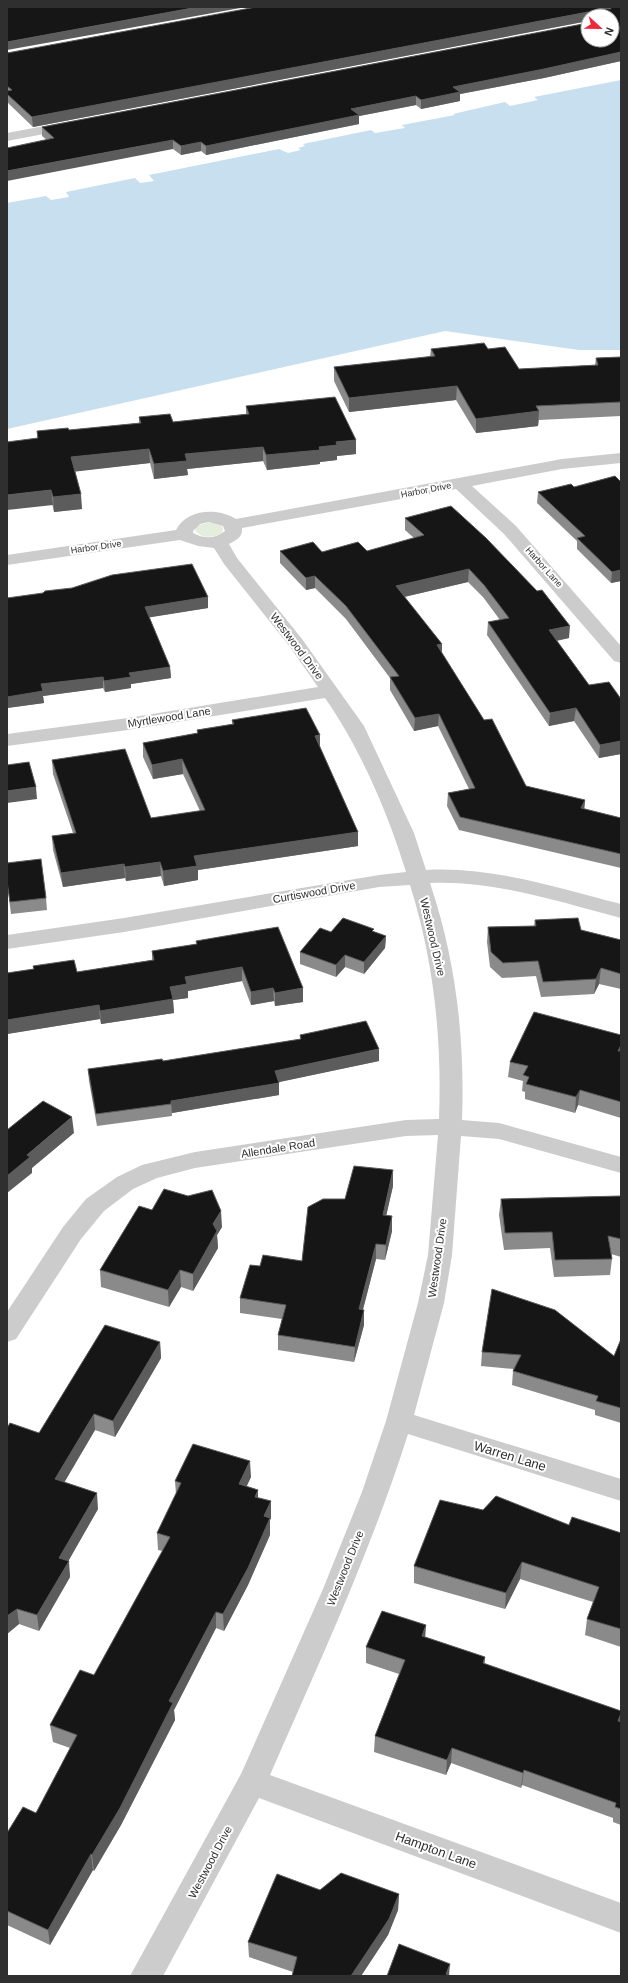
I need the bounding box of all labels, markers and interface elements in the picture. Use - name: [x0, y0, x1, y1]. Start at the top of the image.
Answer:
- north arrow: [580, 8, 620, 48]
- text: N: [602, 26, 616, 38]
- street label: Harbor Drive: [400, 480, 452, 500]
- street label: Harbor Drive: [70, 538, 122, 556]
- street label: Harbor Lane: [524, 545, 564, 589]
- street label: Westwood Drive: [268, 610, 326, 682]
- street label: Myrtlewood Lane: [127, 705, 211, 729]
- street label: Curtiswood Drive: [272, 879, 356, 905]
- street label: Westwood Drive: [418, 897, 448, 977]
- street label: Allendale Road: [240, 1136, 316, 1160]
- street label: Westwood Drive: [425, 1218, 449, 1298]
- street label: Warren Lane: [472, 1438, 548, 1474]
- street label: Westwood Drive: [324, 1529, 366, 1607]
- street label: Westwood Drive: [186, 1824, 234, 1900]
- street label: Hampton Lane: [393, 1828, 479, 1872]

